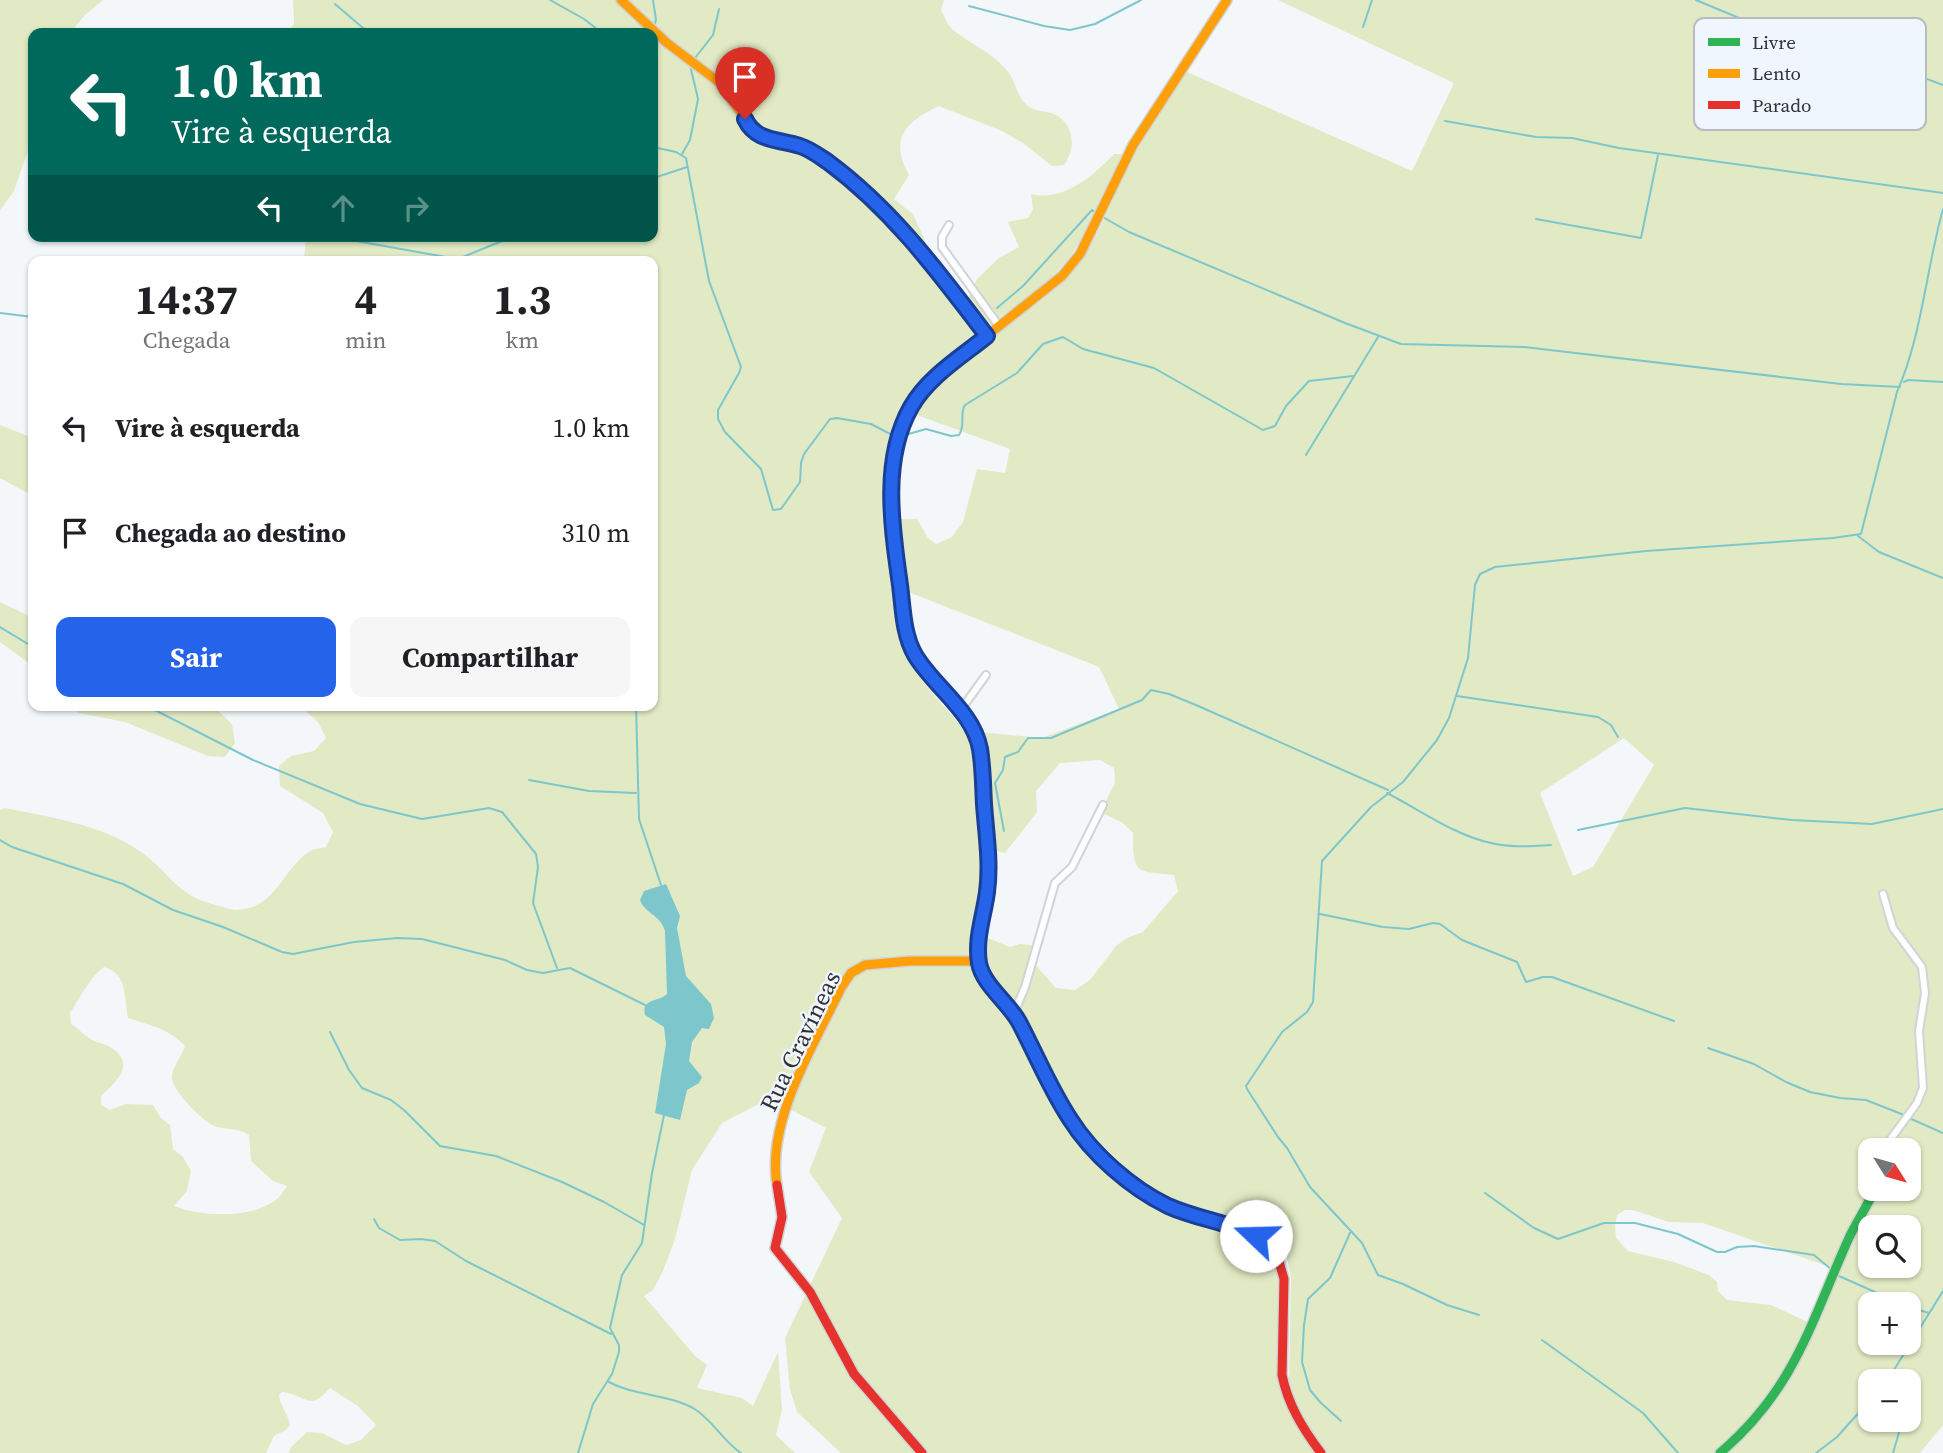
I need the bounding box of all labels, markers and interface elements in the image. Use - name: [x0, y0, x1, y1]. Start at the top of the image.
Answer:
- legend: [1694, 18, 1926, 130]
- text: Livre: [1752, 29, 1796, 55]
- text: 1.0 km: [171, 46, 323, 113]
- pin: [715, 47, 775, 119]
- icon: left: [56, 56, 147, 147]
- icon: arrive: [726, 58, 764, 96]
- text: Lento: [1752, 60, 1801, 86]
- text: Parado: [1752, 92, 1811, 118]
- text: Vire à esquerda: [171, 110, 392, 154]
- icon: left: [251, 189, 289, 227]
- icon: ahead: [324, 189, 362, 227]
- icon: right: [397, 189, 435, 227]
- text: 14:37: [135, 270, 238, 328]
- text: 4: [354, 270, 377, 328]
- text: 1.3: [493, 270, 551, 328]
- text: Chegada: [143, 324, 230, 356]
- text: min: [345, 324, 387, 356]
- text: km: [506, 324, 539, 356]
- icon: left: [56, 409, 94, 447]
- text: Vire à esquerda: [115, 410, 300, 446]
- text: 1.0 km: [552, 410, 630, 446]
- icon: arrive: [56, 514, 94, 552]
- text: Chegada ao destino: [115, 515, 346, 551]
- text: 310 m: [562, 515, 630, 551]
- button: Sair: [56, 617, 336, 697]
- button: Compartilhar: [350, 617, 630, 697]
- street label: Rua Cravíneas: [752, 965, 848, 1117]
- north arrow: [1858, 1138, 1922, 1200]
- map controls: [1858, 1138, 1921, 1432]
- position arrow: [1219, 1199, 1293, 1273]
- button: search: [1858, 1215, 1921, 1278]
- button: +: [1858, 1292, 1921, 1355]
- button: −: [1858, 1369, 1921, 1432]

